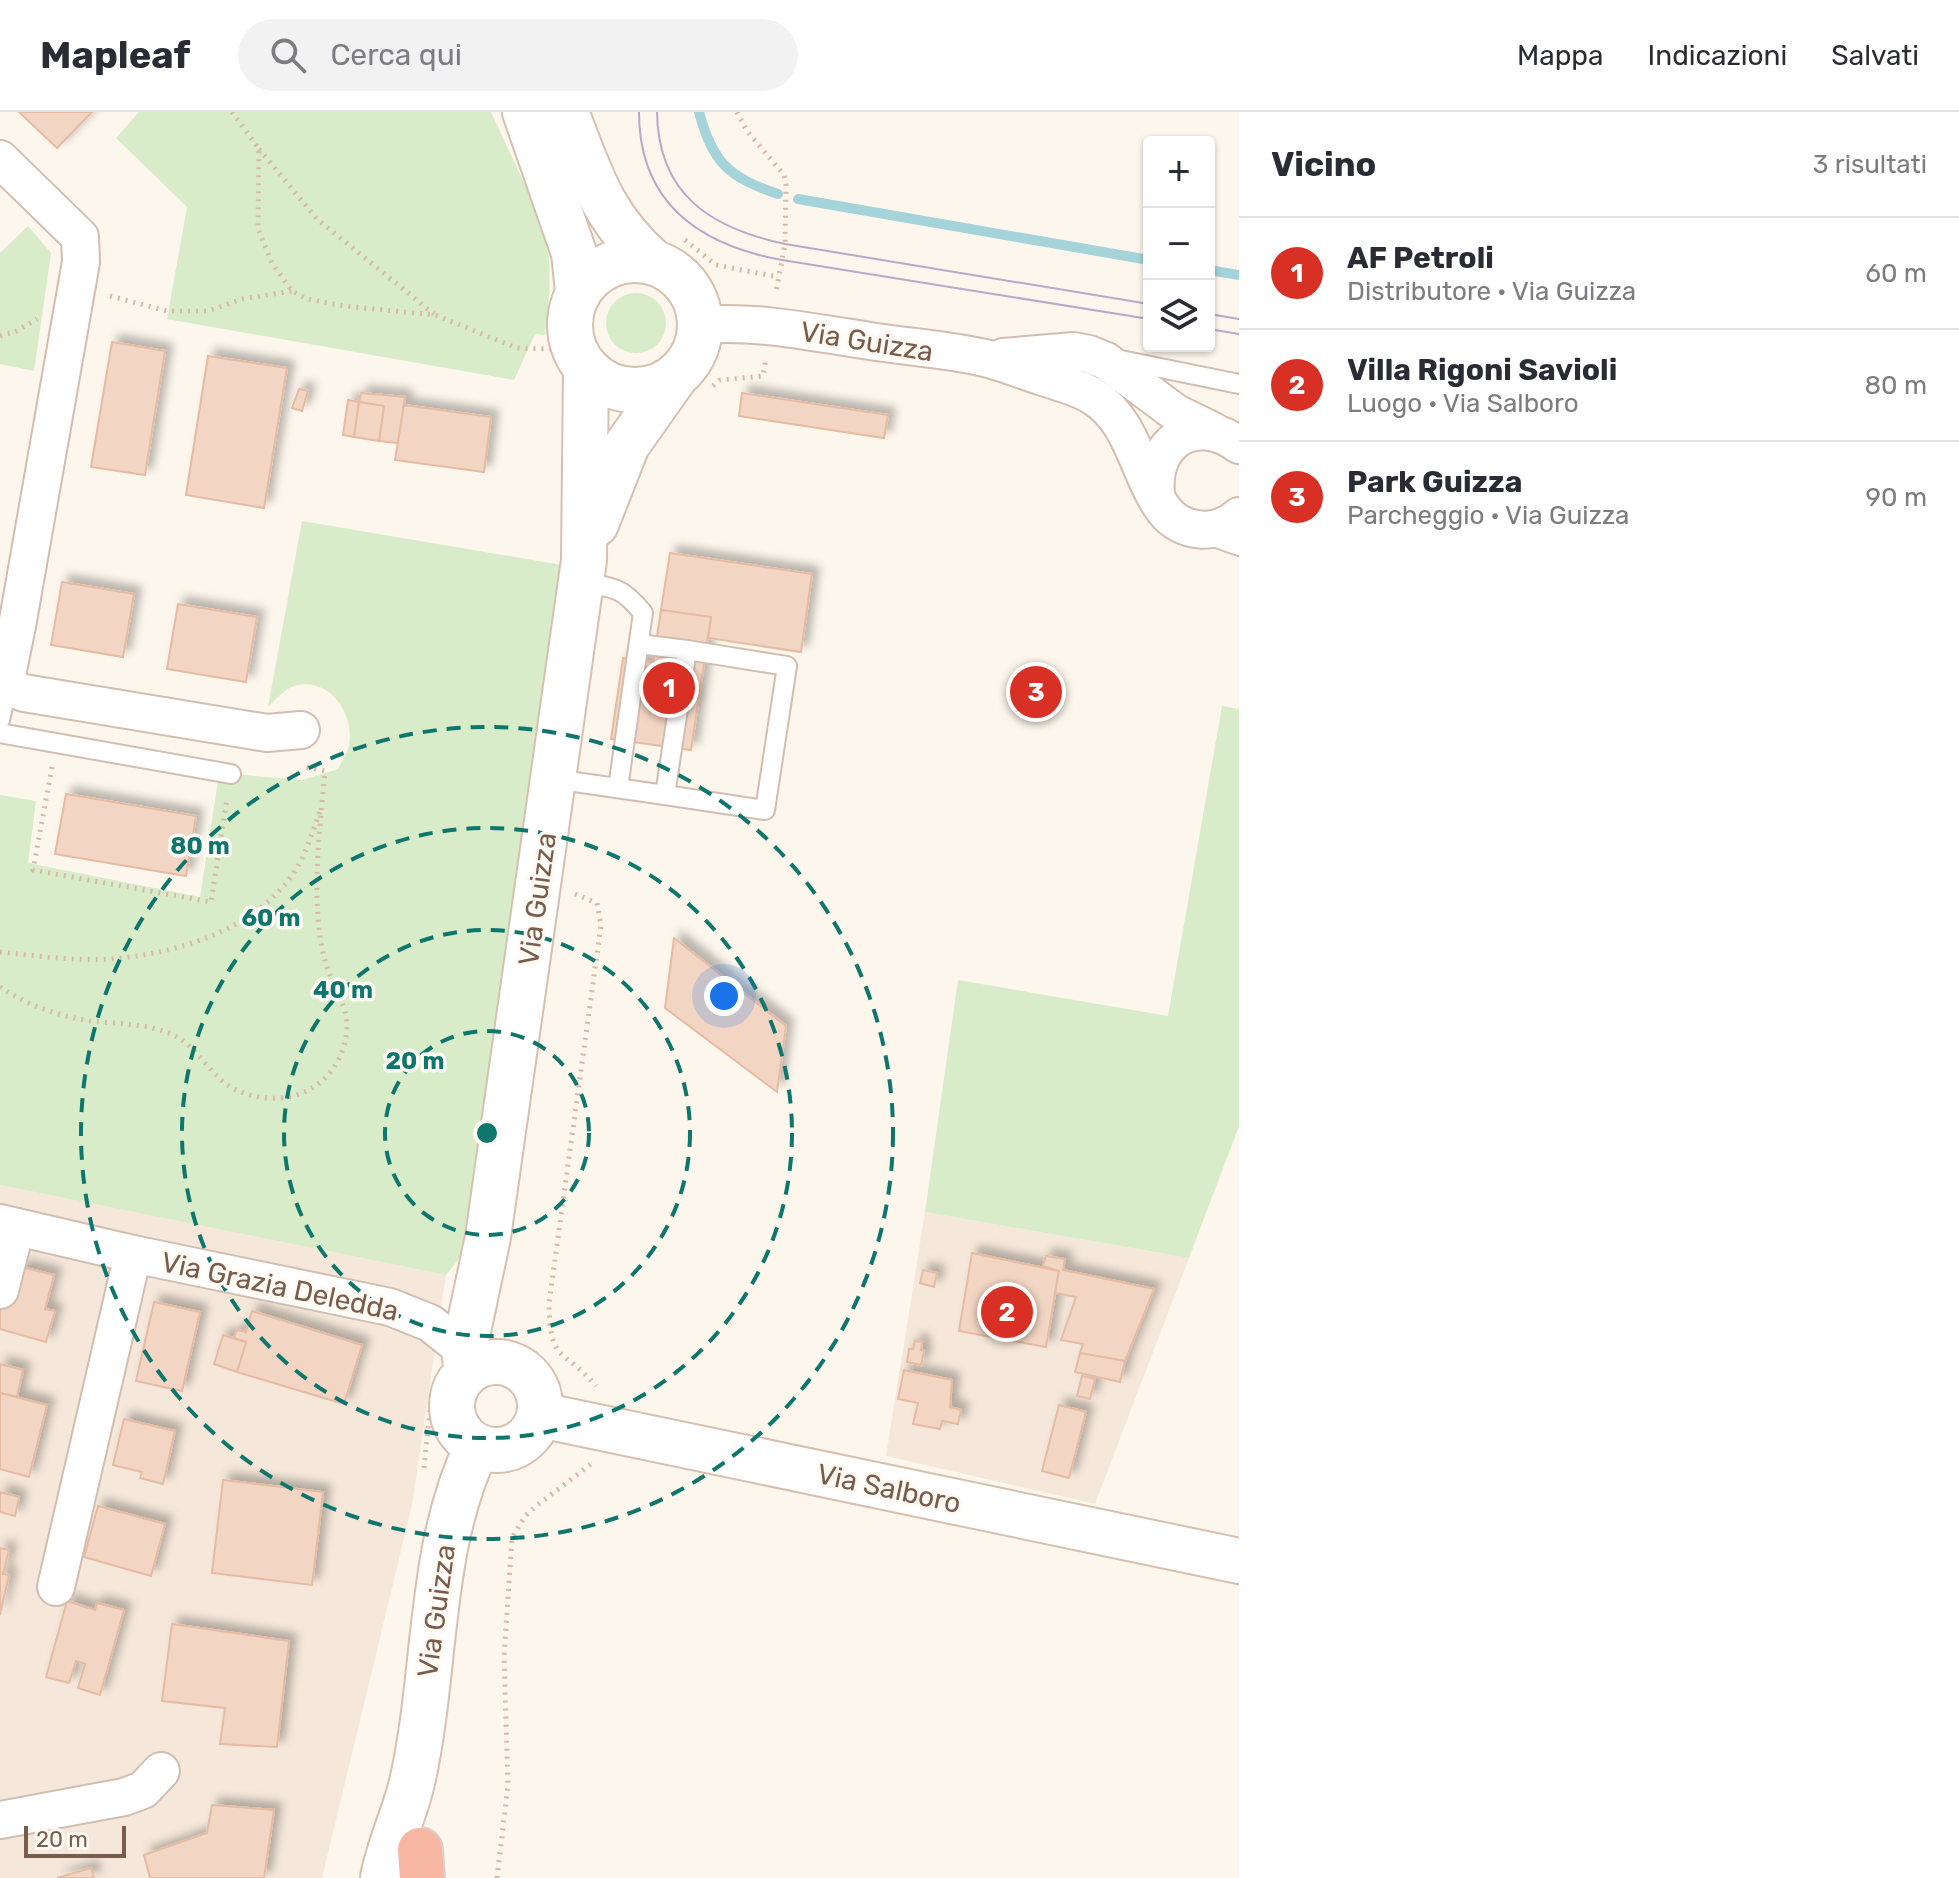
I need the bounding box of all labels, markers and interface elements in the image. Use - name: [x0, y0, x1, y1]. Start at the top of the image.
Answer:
- search box: [238, 19, 798, 91]
- text: Mapleaf: [40, 32, 190, 78]
- icon: search: [266, 33, 310, 77]
- text: Cerca qui: [330, 37, 462, 73]
- text: Mappa: [1517, 39, 1604, 72]
- text: Indicazioni: [1648, 39, 1787, 72]
- text: Salvati: [1831, 39, 1919, 72]
- map controls: [1143, 136, 1215, 352]
- button: +: [1143, 136, 1215, 208]
- text: Vicino: [1271, 144, 1376, 185]
- text: 3 risultati: [1813, 149, 1927, 180]
- button: −: [1143, 208, 1215, 280]
- text: AF Petroli: [1347, 240, 1494, 276]
- text: 1: [1291, 258, 1303, 289]
- text: 60 m: [1865, 258, 1927, 289]
- text: Distributore · Via Guizza: [1347, 276, 1636, 307]
- button: layers: [1143, 280, 1215, 352]
- street label: Via Guizza: [798, 315, 936, 368]
- text: Villa Rigoni Savioli: [1347, 352, 1617, 388]
- text: 2: [1289, 370, 1305, 401]
- text: 80 m: [1864, 370, 1927, 401]
- text: Luogo · Via Salboro: [1347, 388, 1579, 419]
- text: Park Guizza: [1347, 464, 1522, 500]
- text: 3: [1288, 482, 1306, 513]
- text: 90 m: [1866, 482, 1927, 513]
- text: Parcheggio · Via Guizza: [1347, 500, 1629, 531]
- pin: 1: [643, 658, 695, 718]
- pin: 3: [1010, 662, 1062, 722]
- street label: Via Guizza: [512, 830, 563, 968]
- text: 80 m: [170, 832, 230, 860]
- text: 60 m: [241, 904, 301, 932]
- text: 40 m: [313, 976, 373, 1004]
- your location: [704, 976, 744, 1016]
- text: 20 m: [385, 1047, 445, 1075]
- centre of rings: [473, 1119, 501, 1147]
- street label: Via Grazia Deledda: [158, 1245, 402, 1328]
- pin: 2: [981, 1282, 1033, 1342]
- street label: Via Salboro: [814, 1457, 964, 1520]
- street label: Via Guizza: [411, 1542, 462, 1680]
- scale bar: [24, 1822, 126, 1858]
- text: 20 m: [36, 1826, 88, 1853]

